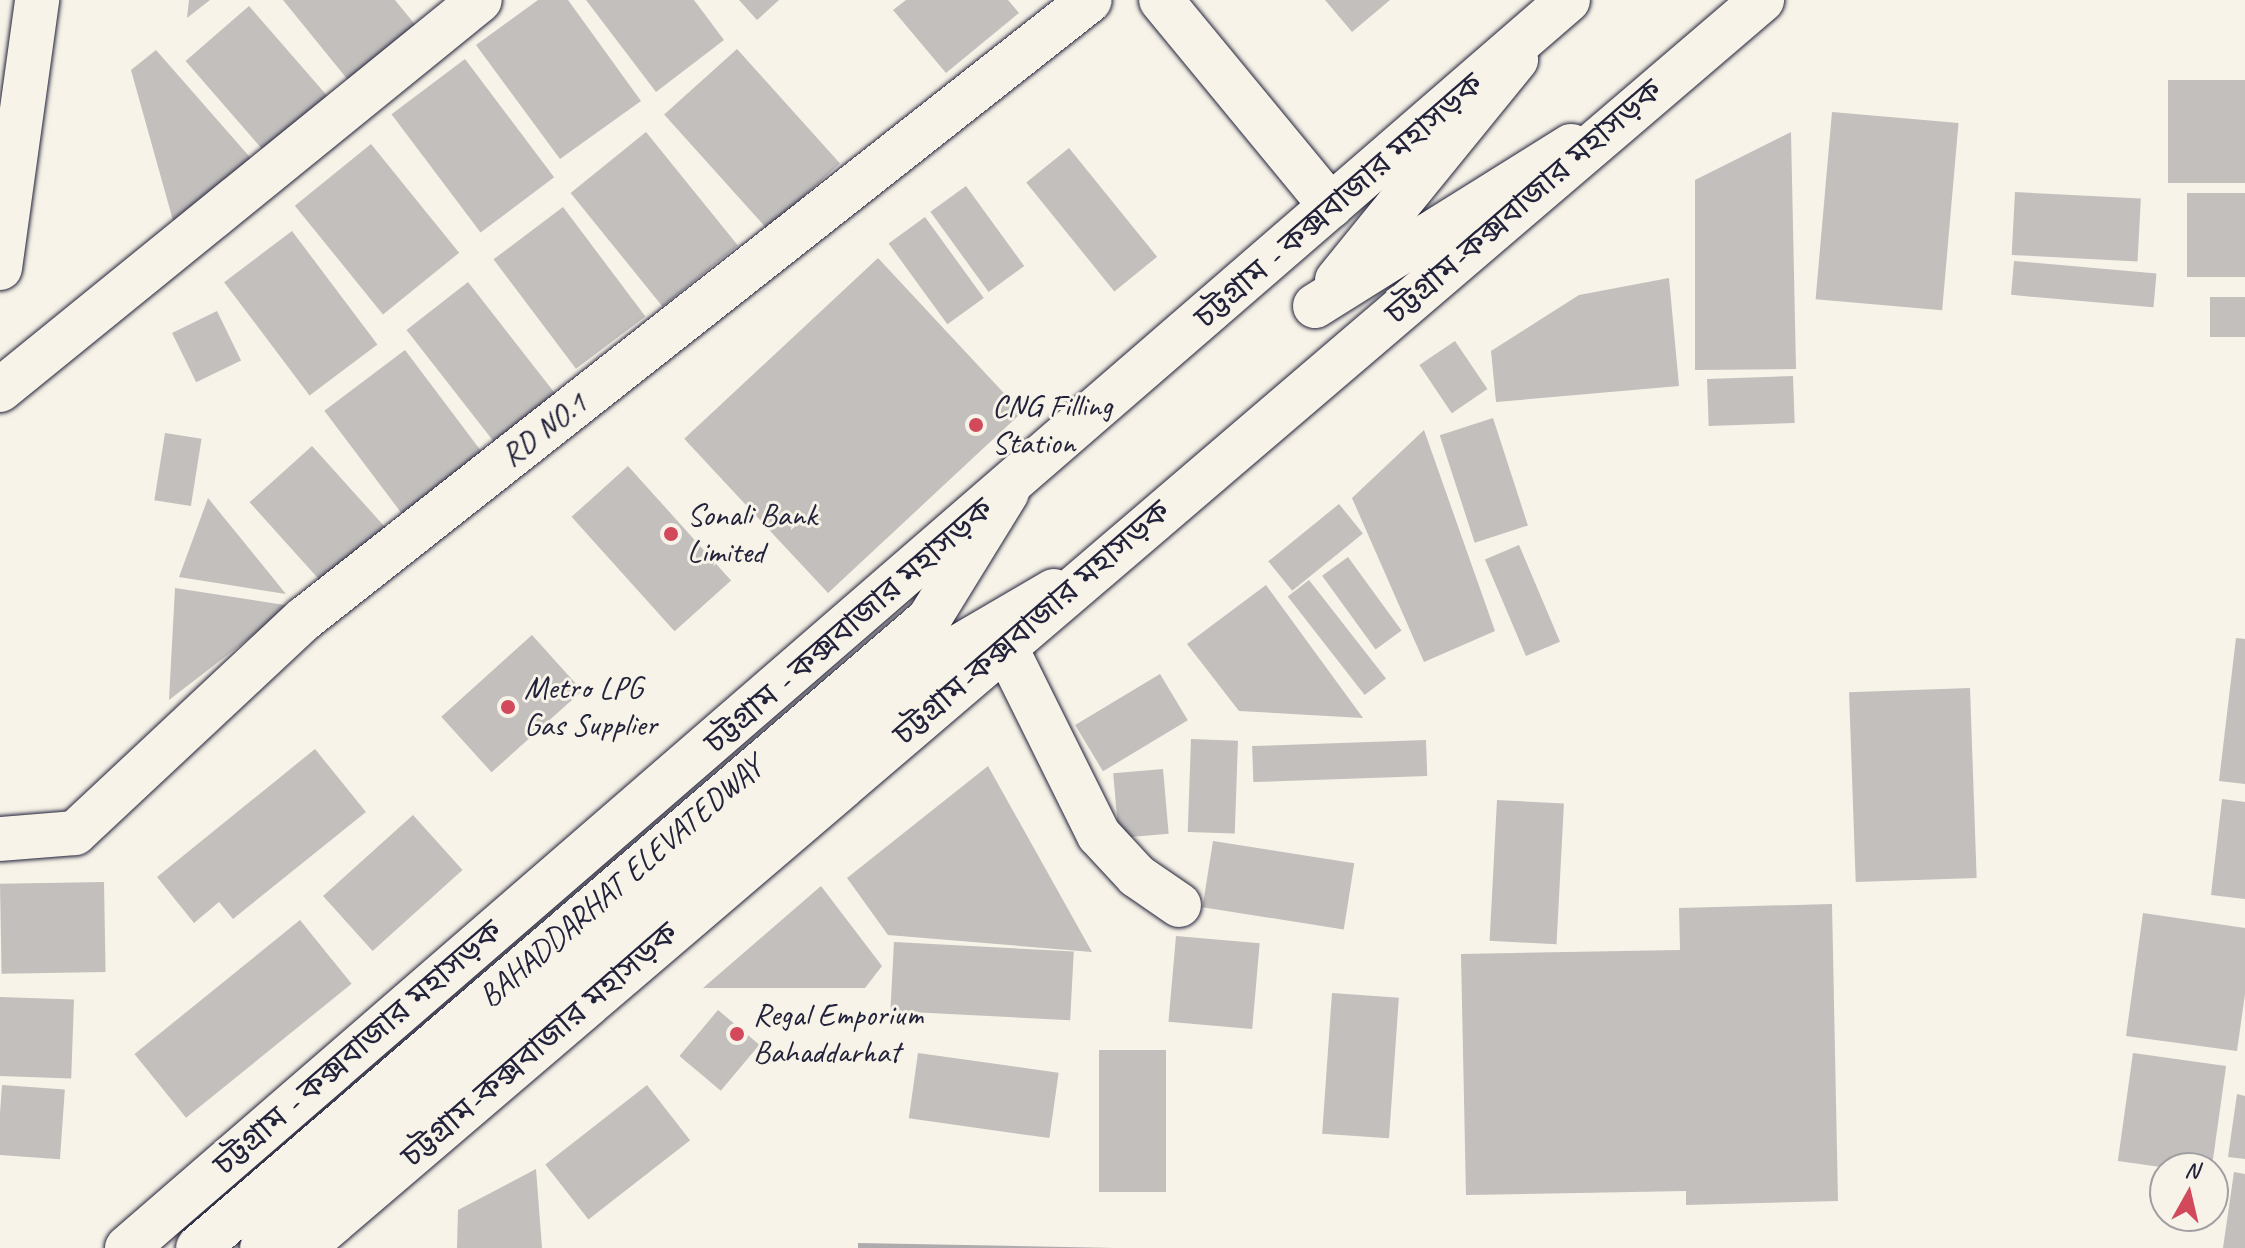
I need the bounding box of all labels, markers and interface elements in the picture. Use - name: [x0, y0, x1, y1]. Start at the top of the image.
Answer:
- street label: চট্টগ্রাম - কক্সবাজার মহাসড়ক: [1187, 65, 1491, 337]
- street label: চট্টগ্রাম-কক্সবাজার মহাসড়ক: [1378, 71, 1670, 333]
- street label: RD NO.1: [493, 384, 595, 476]
- place label: CNG Filling Station: [992, 388, 1112, 463]
- marker: CNG Filling Station: [967, 416, 985, 434]
- street label: চট্টগ্রাম - কক্সবাজার মহাসড়ক: [697, 490, 1001, 762]
- street label: চট্টগ্রাম-কক্সবাজার মহাসড়ক: [886, 492, 1178, 754]
- place label: Sonali Bank Limited: [687, 497, 817, 572]
- marker: Sonali Bank Limited: [662, 525, 680, 543]
- place label: Metro LPG Gas Supplier: [524, 670, 656, 745]
- marker: Metro LPG Gas Supplier: [499, 698, 517, 716]
- street label: BAHADDARHAT ELEVATEDWAY: [470, 747, 772, 1017]
- street label: চট্টগ্রাম - কক্সবাজার মহাসড়ক: [206, 912, 510, 1184]
- street label: চট্টগ্রাম-কক্সবাজার মহাসড়ক: [394, 914, 686, 1176]
- place label: Regal Emporium Bahaddarhat: [753, 997, 923, 1072]
- marker: Regal Emporium Bahaddarhat: [728, 1025, 746, 1043]
- north arrow: [2149, 1152, 2229, 1232]
- text: N: [2183, 1155, 2201, 1185]

